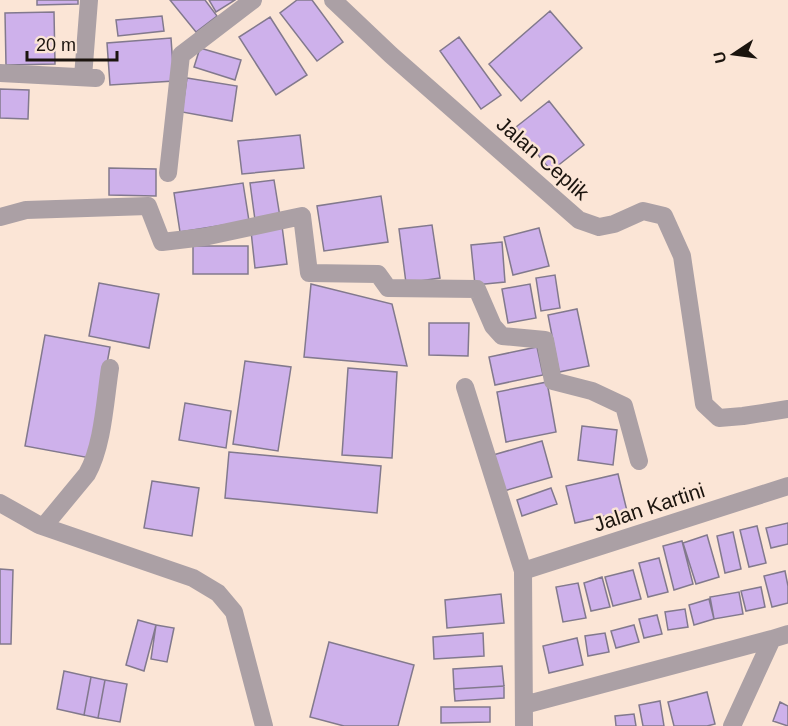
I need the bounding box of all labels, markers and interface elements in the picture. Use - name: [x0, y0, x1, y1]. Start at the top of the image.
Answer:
- scale bar: [27, 24, 117, 62]
- north arrow: [704, 24, 764, 84]
- text: 20 m: [36, 35, 76, 55]
- text: U: [710, 50, 729, 65]
- street label: Jalan Ceplik: [492, 112, 594, 205]
- street label: Jalan Kartini: [590, 478, 708, 536]

